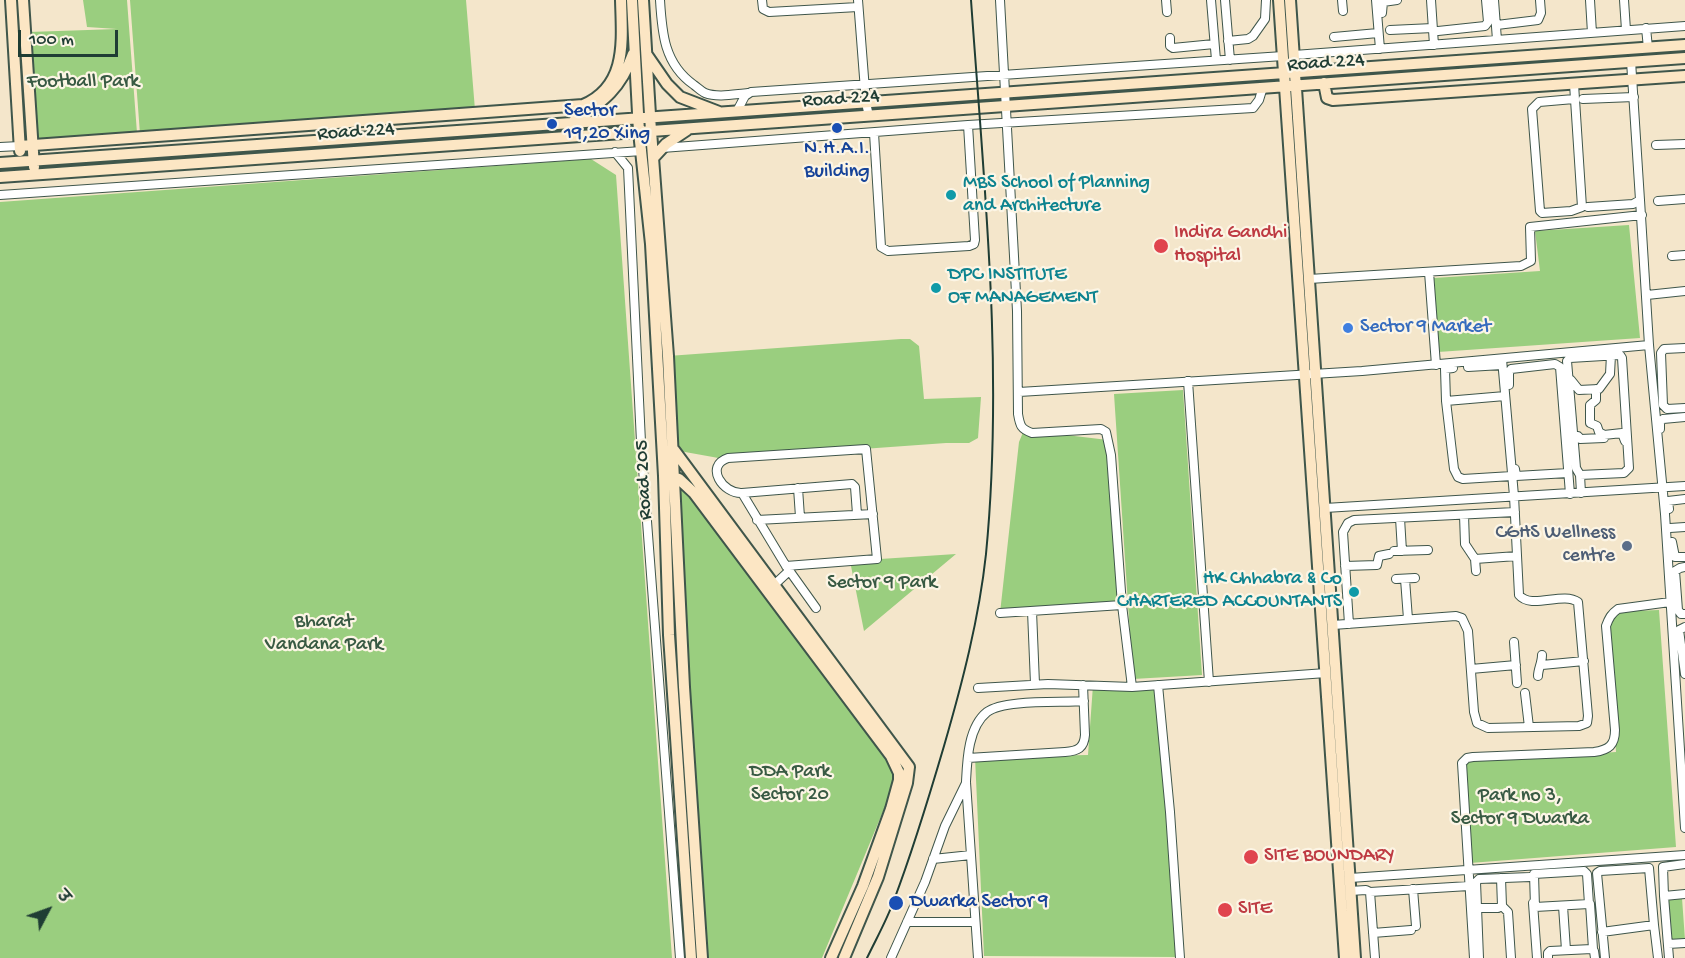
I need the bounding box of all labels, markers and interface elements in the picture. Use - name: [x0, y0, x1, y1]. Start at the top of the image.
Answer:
- scale bar: [21, 18, 122, 56]
- text: 100 m: [29, 30, 74, 51]
- street label: Road 224: [1287, 49, 1365, 79]
- park label: Football Park: [27, 71, 139, 95]
- street label: Road 224: [802, 85, 880, 115]
- place label: Sector 19,20 Xing: [564, 100, 650, 147]
- marker: Sector 19,20 Xing: [545, 117, 559, 131]
- street label: Road 224: [317, 118, 395, 148]
- marker: N.H.A.I. Building: [830, 121, 844, 135]
- place label: N.H.A.I. Building: [804, 138, 870, 185]
- place label: MBS School of Planning and Architecture: [963, 172, 1150, 219]
- marker: MBS School of Planning and Architecture: [944, 188, 958, 202]
- place label: Indira Gandhi Hospital: [1174, 222, 1287, 269]
- marker: Indira Gandhi Hospital: [1152, 237, 1170, 255]
- place label: DPC INSTITUTE OF MANAGEMENT: [948, 264, 1098, 311]
- marker: DPC INSTITUTE OF MANAGEMENT: [929, 281, 943, 295]
- place label: Sector 9 Market: [1360, 316, 1491, 340]
- marker: Sector 9 Market: [1341, 321, 1355, 335]
- street label: Road 205: [631, 439, 659, 521]
- place label: CGHS Wellness centre: [1495, 522, 1615, 569]
- marker: CGHS Wellness centre: [1620, 539, 1634, 553]
- place label: HK Chhabra & Co CHARTERED ACCOUNTANTS: [1117, 568, 1342, 615]
- park label: Sector 9 Park: [827, 572, 937, 596]
- marker: HK Chhabra & Co CHARTERED ACCOUNTANTS: [1347, 585, 1361, 599]
- park label: Bharat Vandana Park: [265, 611, 383, 658]
- park label: DDA Park Sector 20: [750, 761, 830, 808]
- park label: Park no 3, Sector 9 Dwarka: [1451, 785, 1589, 832]
- place label: SITE BOUNDARY: [1264, 845, 1394, 869]
- marker: SITE BOUNDARY: [1242, 848, 1260, 866]
- north arrow: [18, 880, 78, 940]
- text: उ: [51, 888, 73, 908]
- place label: Dwarka Sector 9: [910, 891, 1048, 915]
- marker: Dwarka Sector 9: [887, 894, 905, 912]
- place label: SITE: [1238, 898, 1272, 922]
- marker: SITE: [1216, 901, 1234, 919]

